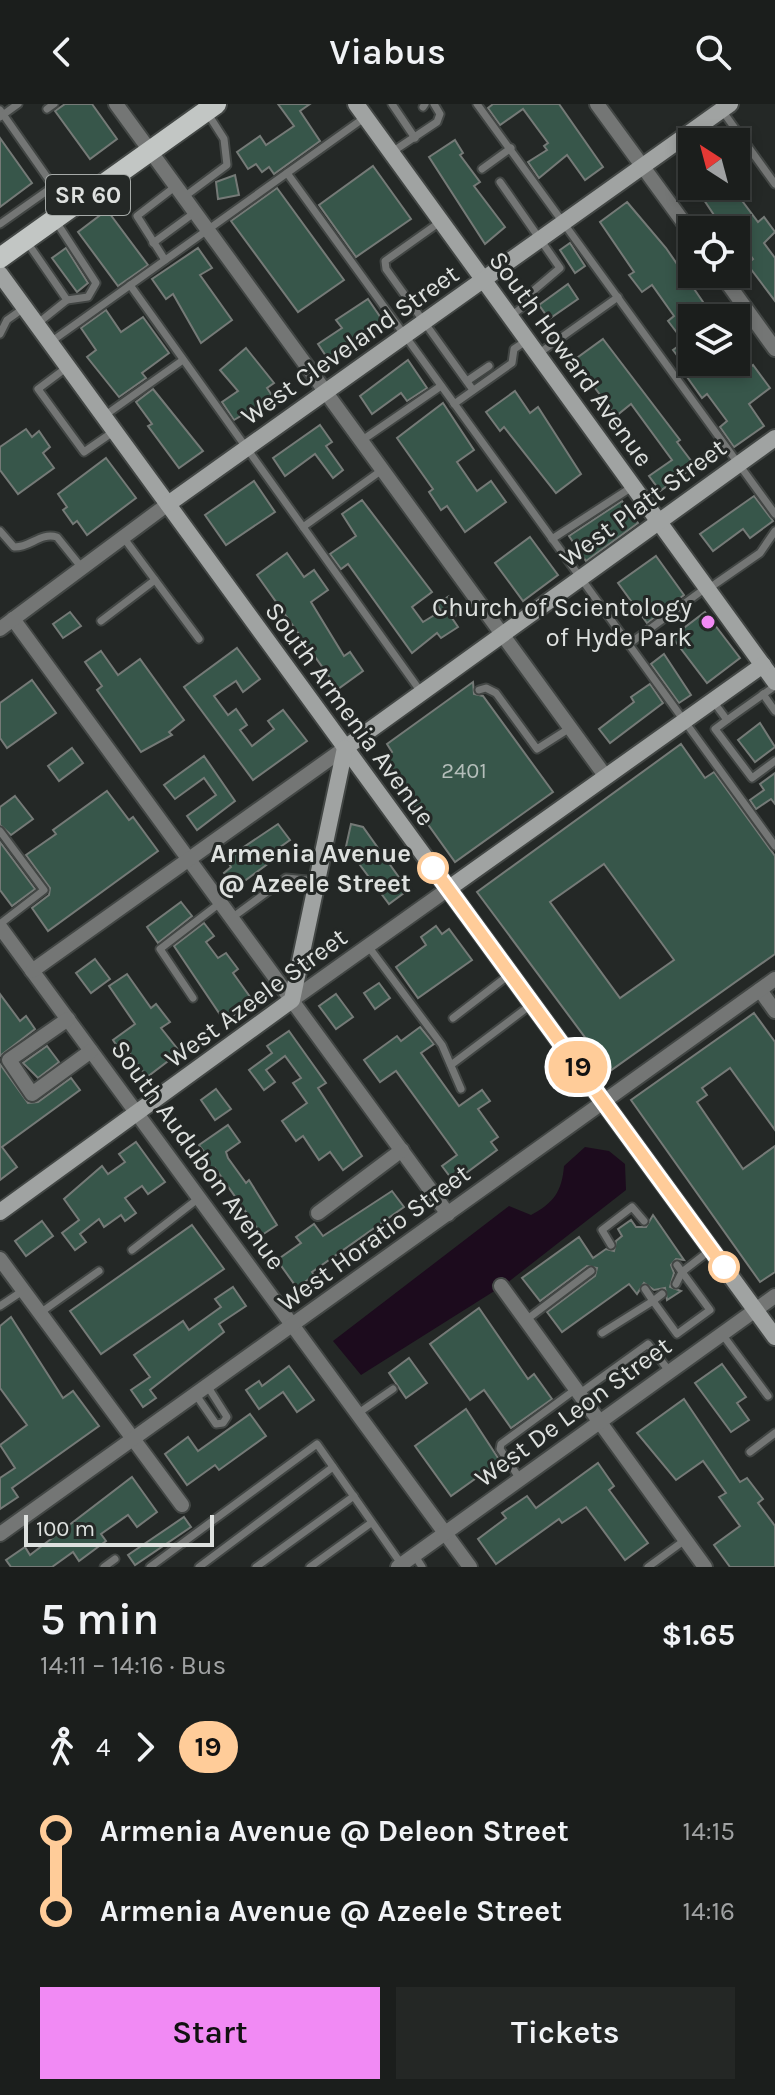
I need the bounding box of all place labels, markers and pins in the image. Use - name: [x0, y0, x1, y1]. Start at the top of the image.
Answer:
- place label: Church of Scientology of Hyde Park: [432, 592, 692, 653]
- marker: Church of Scientology of Hyde Park: [699, 613, 717, 631]
- place label: Armenia Avenue @ Azeele Street: [210, 838, 411, 899]
- marker: Armenia Avenue @ Azeele Street: [418, 853, 448, 883]
- unlabelled marker: [709, 1252, 739, 1282]

